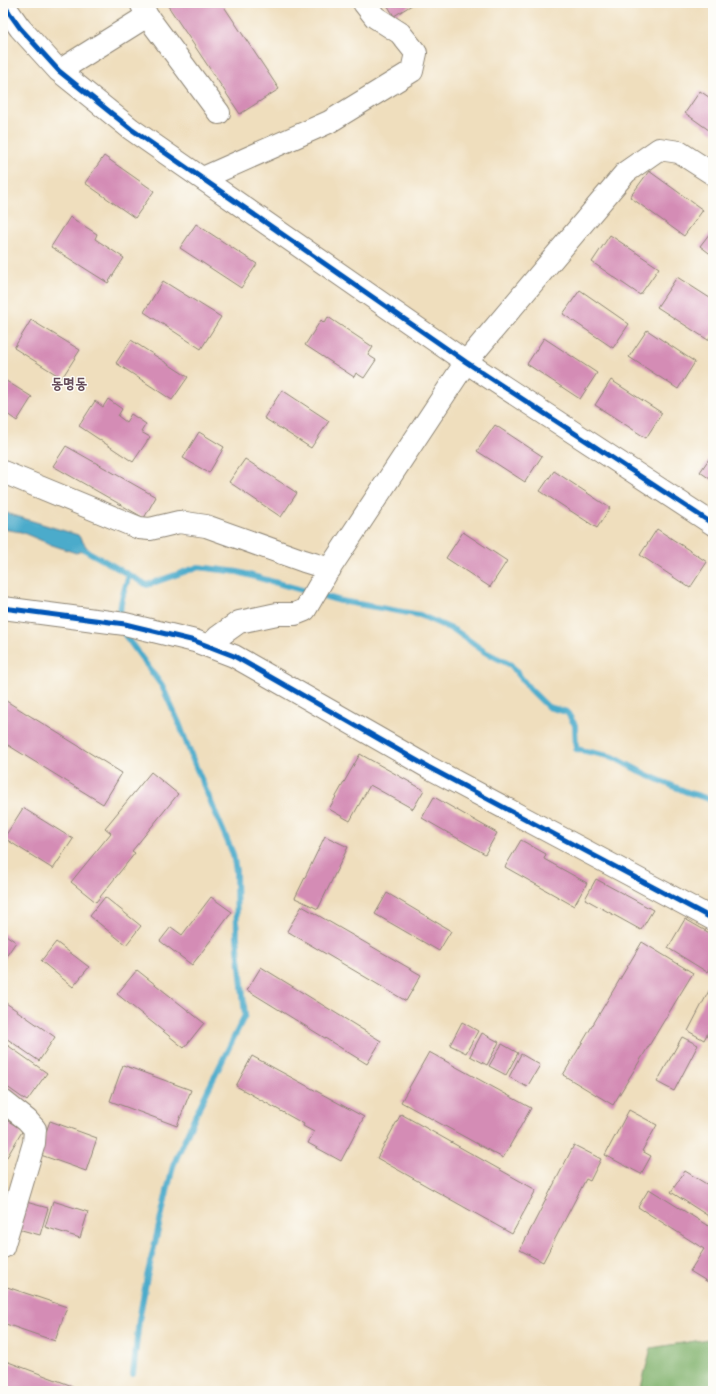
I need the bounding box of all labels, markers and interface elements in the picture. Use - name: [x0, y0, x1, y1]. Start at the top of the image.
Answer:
- district label: 동명동: [51, 374, 87, 394]

